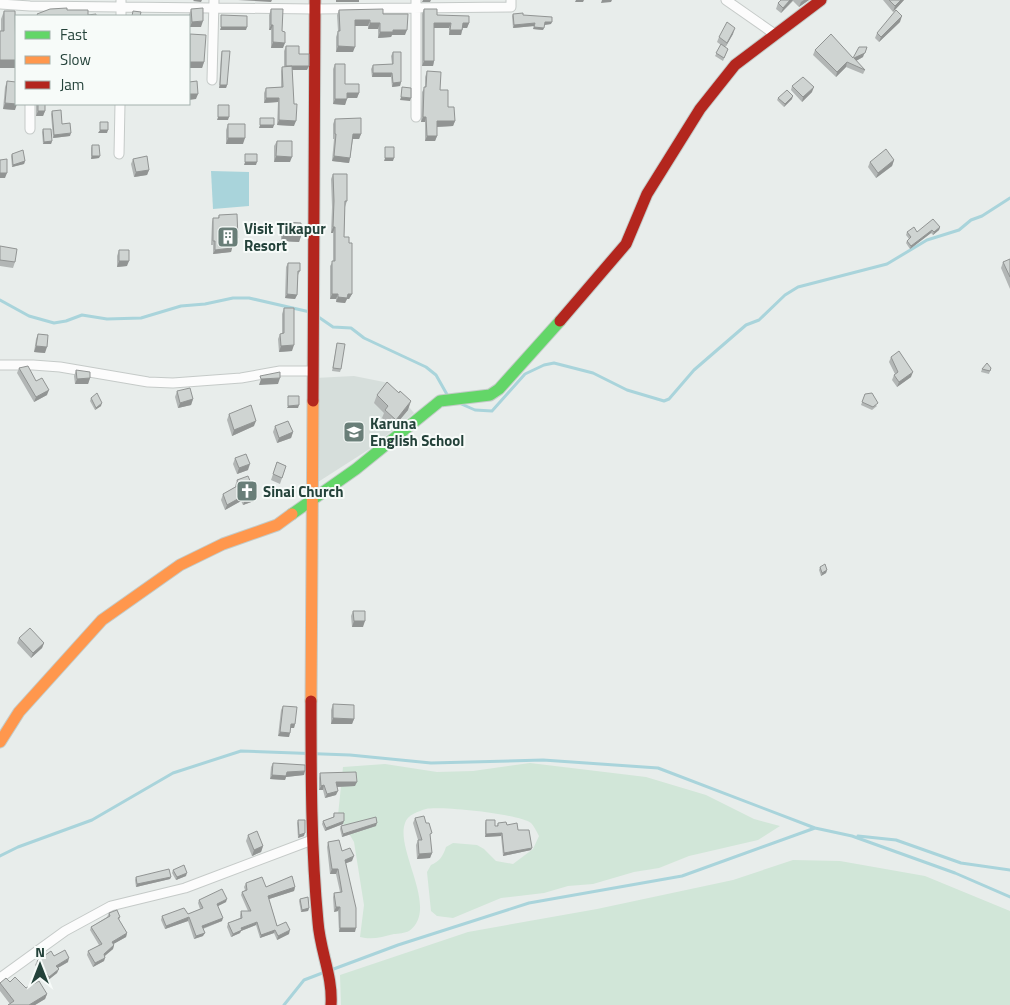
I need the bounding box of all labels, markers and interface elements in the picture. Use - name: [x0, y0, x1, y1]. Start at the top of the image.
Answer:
- legend: [15, 15, 190, 105]
- text: Fast: [60, 23, 88, 46]
- text: Slow: [60, 48, 91, 71]
- text: Jam: [60, 73, 84, 96]
- place label: Visit Tikapur Resort: [244, 217, 326, 257]
- building icon: Visit Tikapur Resort: [216, 225, 240, 249]
- place label: Karuna English School: [370, 412, 464, 452]
- school or university icon: Karuna English School: [342, 420, 366, 444]
- church icon: Sinai Church: [235, 479, 259, 503]
- place label: Sinai Church: [263, 480, 343, 503]
- north arrow: [15, 940, 65, 990]
- text: N: [35, 941, 45, 962]

